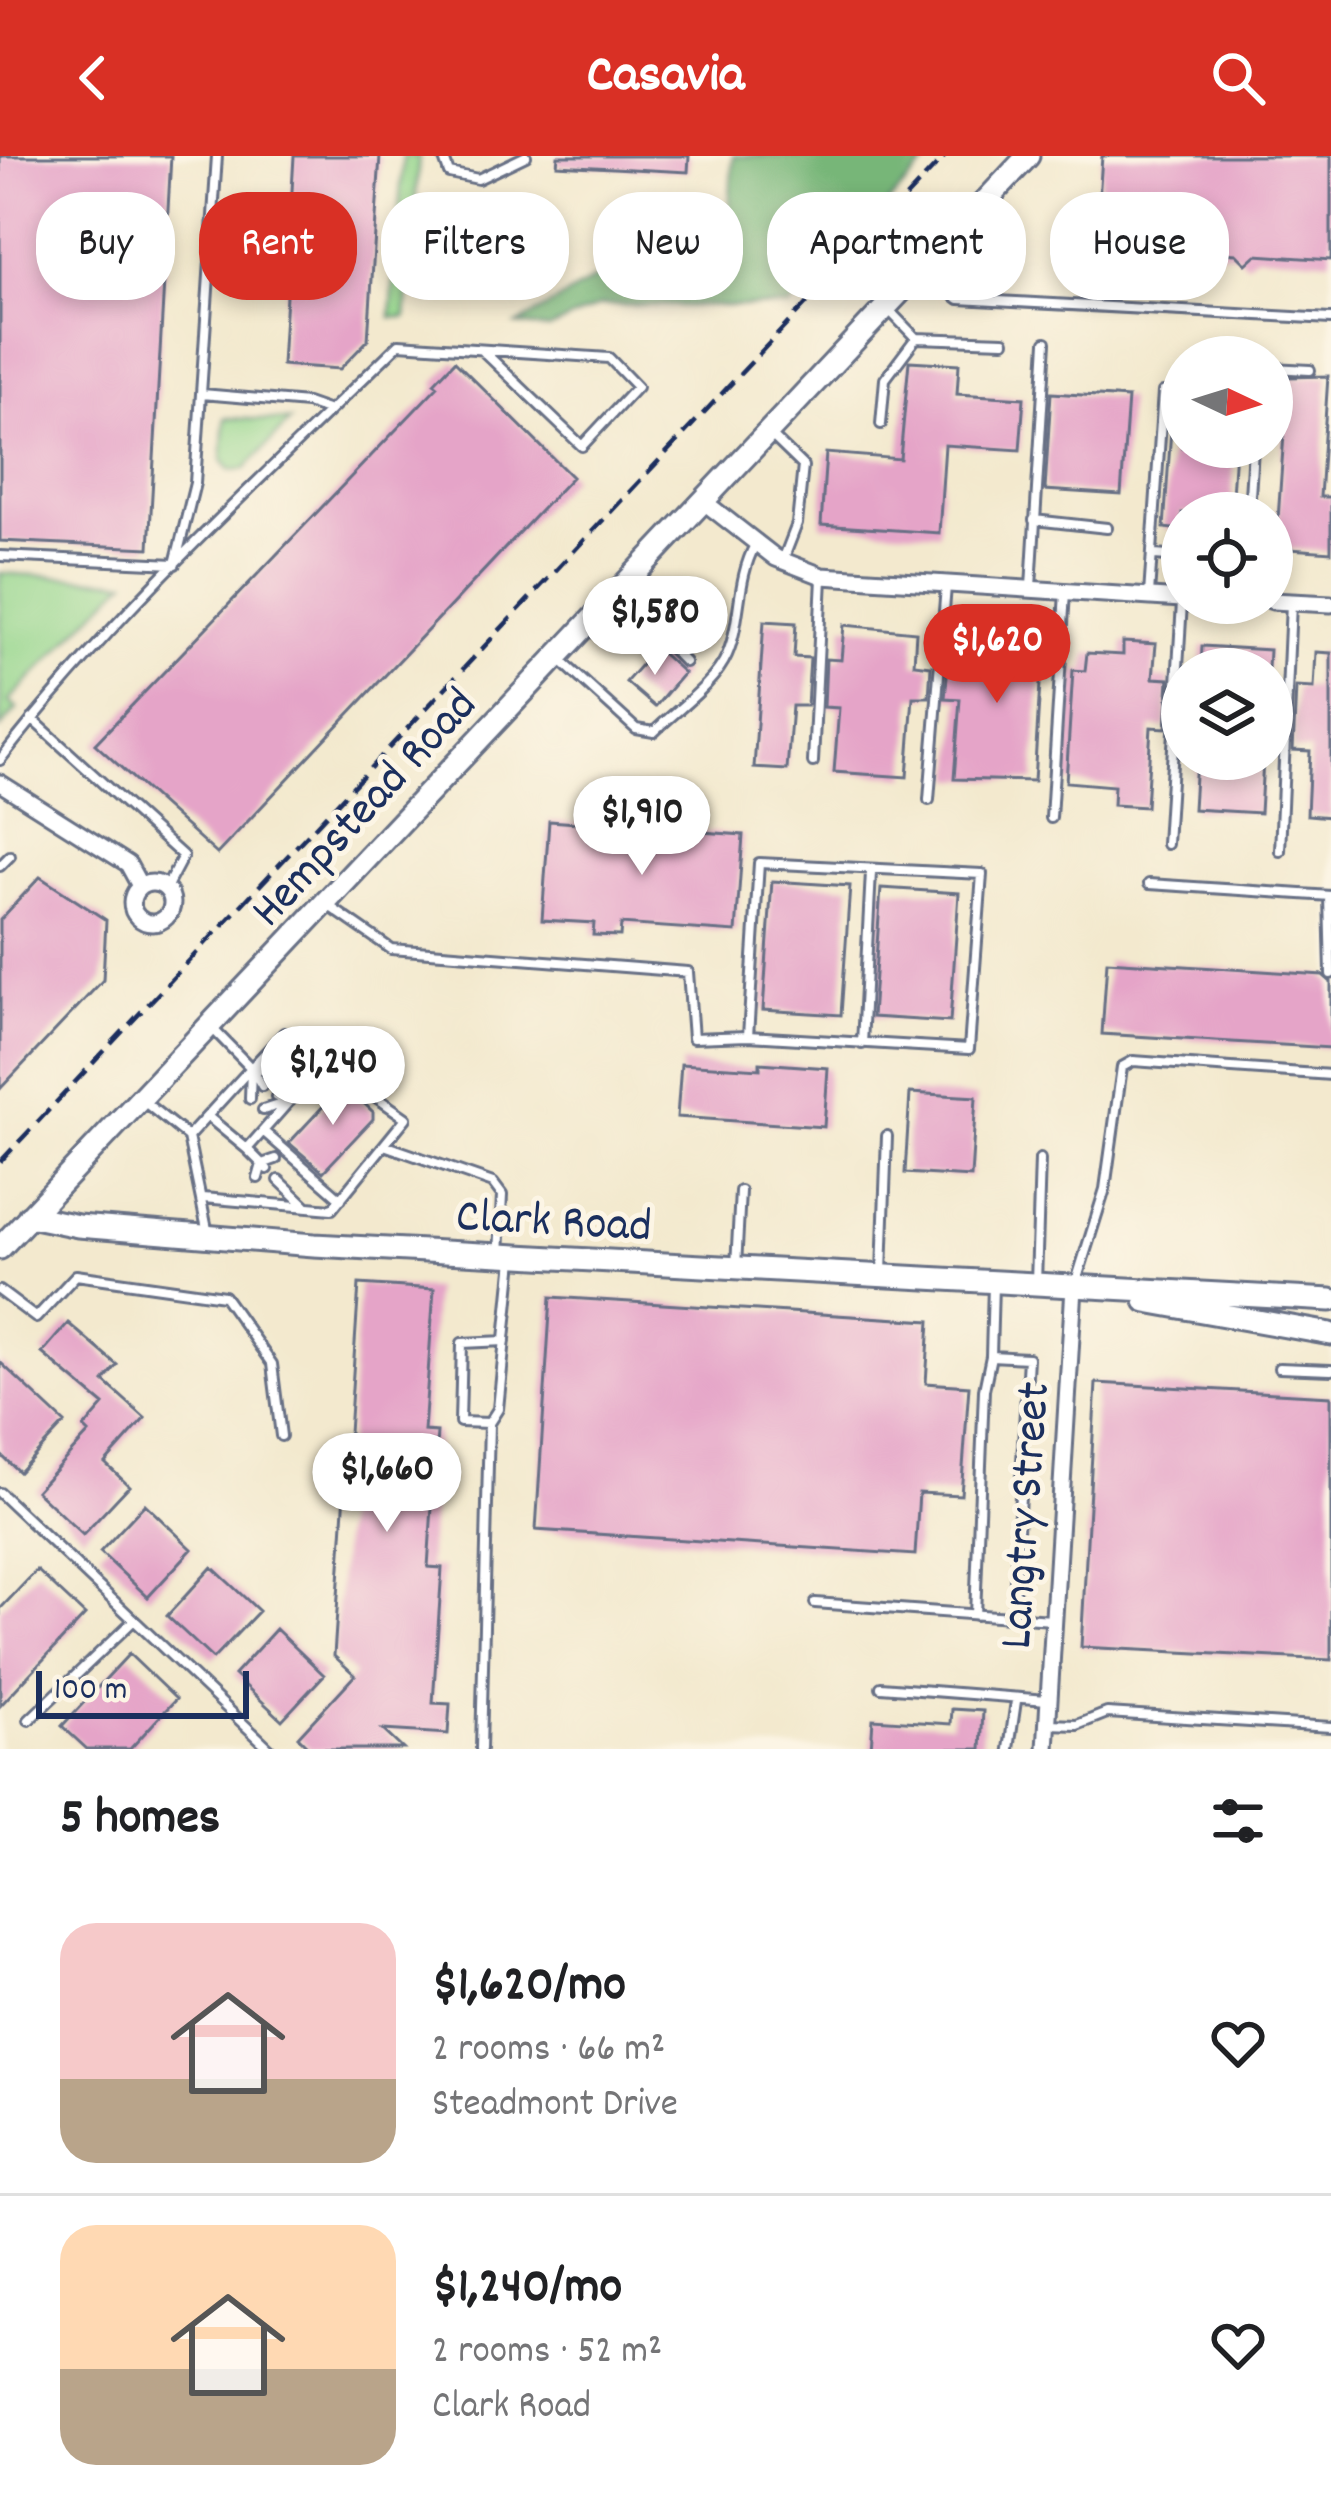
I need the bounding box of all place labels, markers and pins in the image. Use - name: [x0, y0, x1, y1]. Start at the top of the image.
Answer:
- pin: $1,580: [557, 576, 753, 678]
- pin: $1,620: [899, 604, 1095, 706]
- pin: $1,910: [544, 776, 740, 878]
- pin: $1,240: [235, 1026, 431, 1128]
- pin: $1,660: [289, 1433, 485, 1535]

